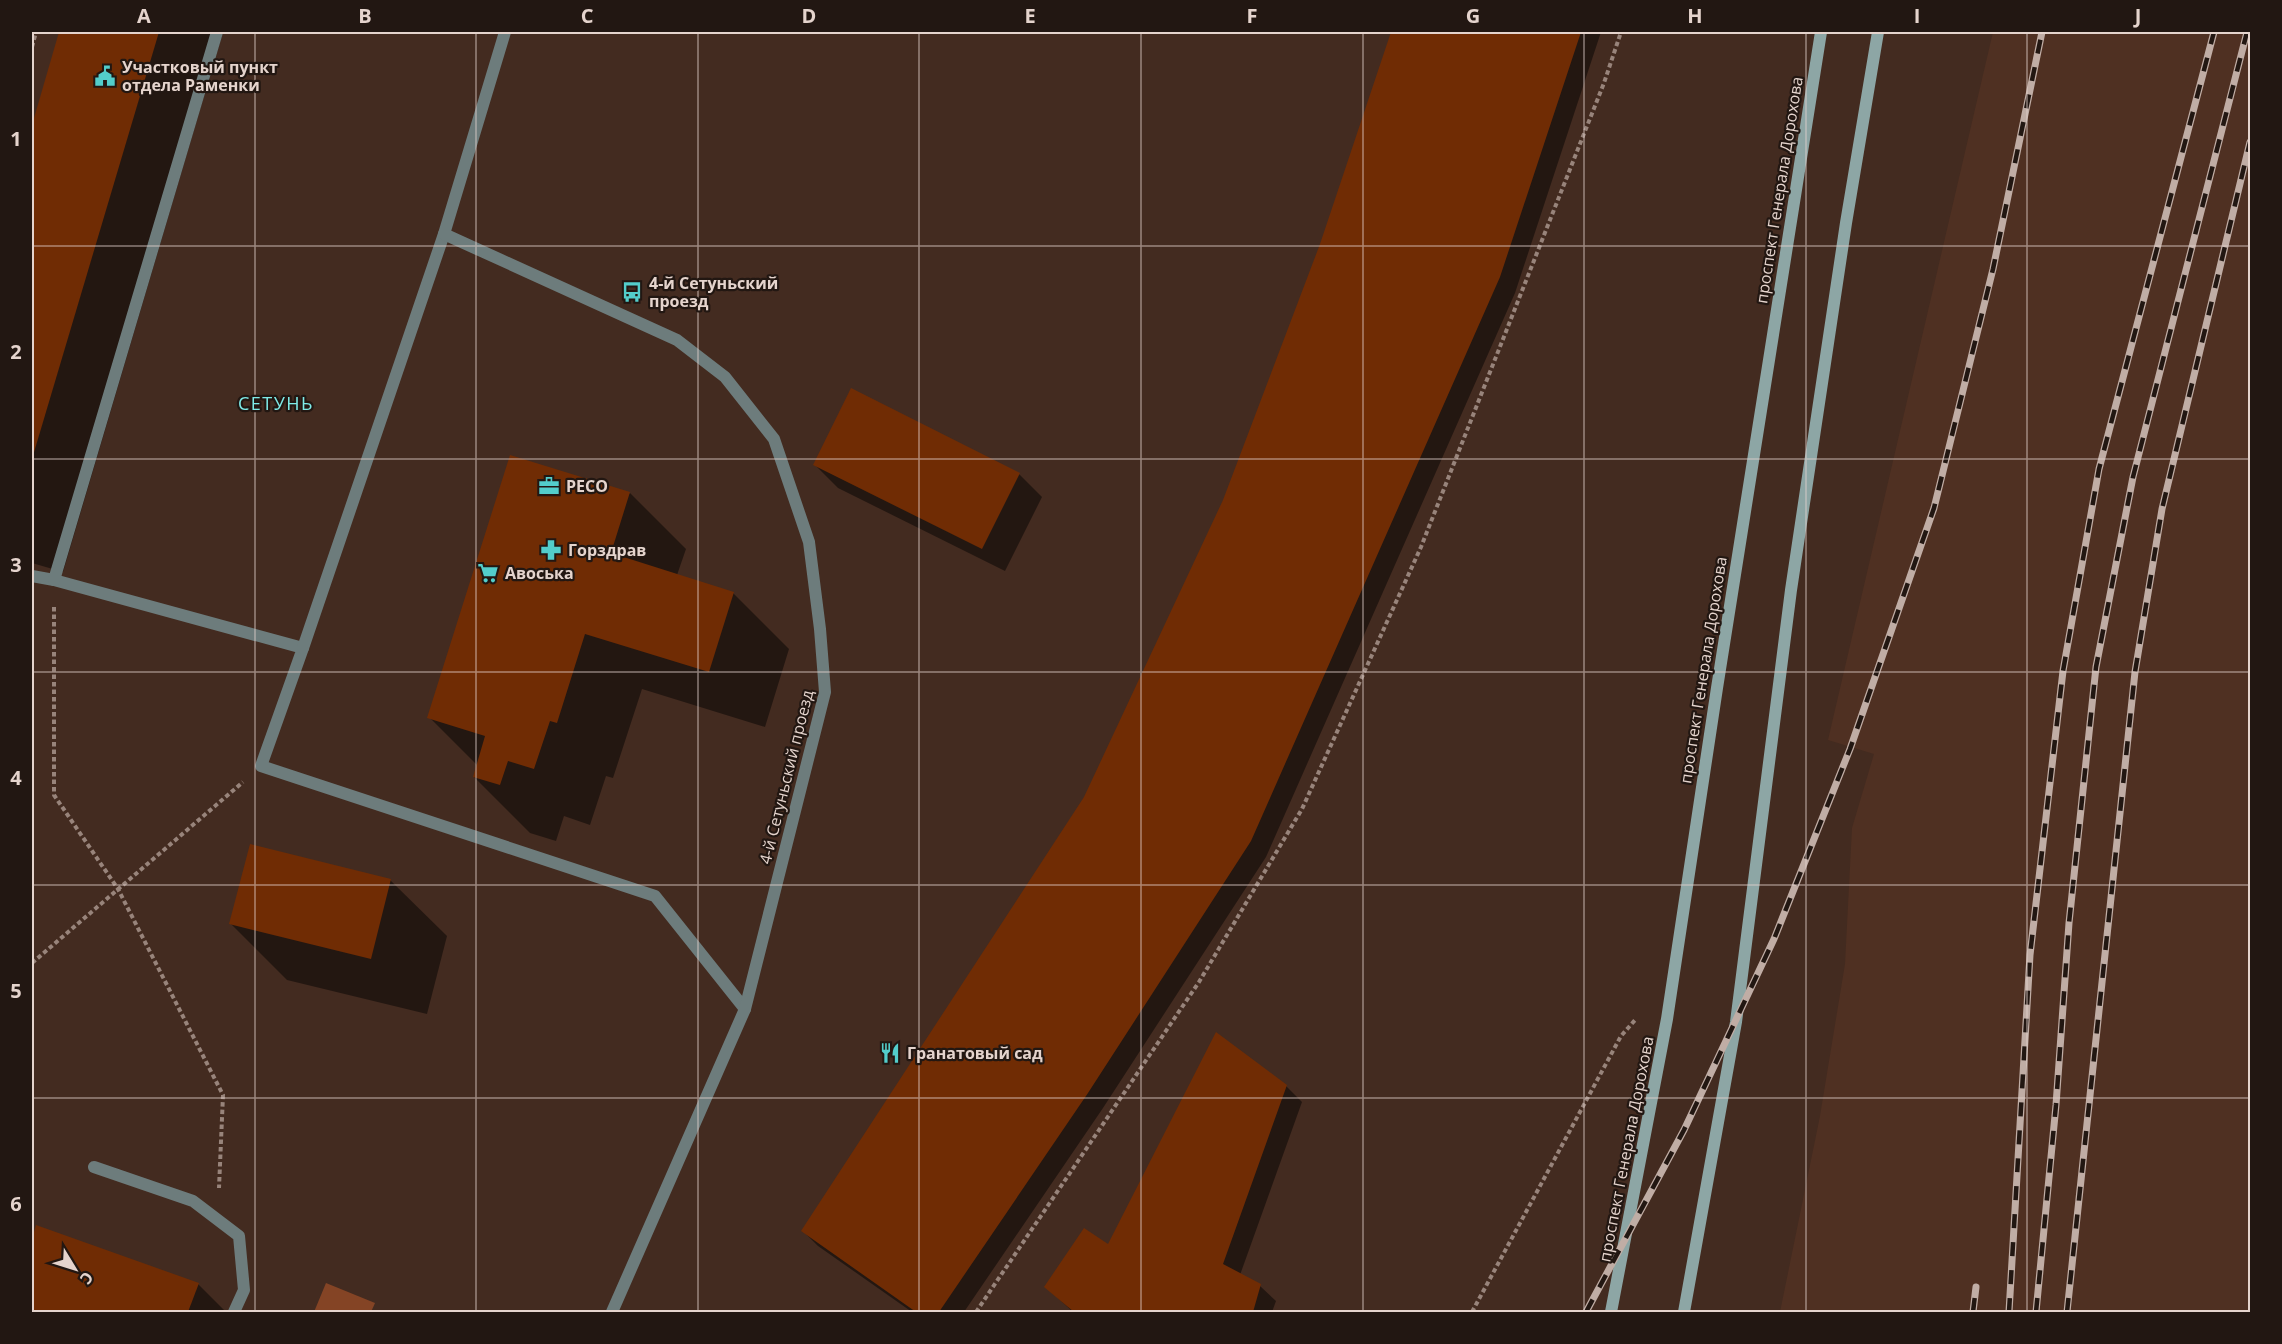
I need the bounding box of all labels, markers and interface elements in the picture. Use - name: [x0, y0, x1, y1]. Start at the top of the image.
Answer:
- text: A: [137, 2, 151, 29]
- text: B: [358, 2, 372, 29]
- text: C: [581, 2, 594, 29]
- text: D: [802, 2, 816, 29]
- text: E: [1024, 2, 1036, 29]
- text: F: [1247, 2, 1257, 29]
- text: G: [1466, 2, 1480, 29]
- text: H: [1687, 2, 1703, 29]
- text: I: [1914, 2, 1920, 29]
- text: J: [2133, 2, 2141, 29]
- place label: Участковый пункт отдела Раменки: [122, 56, 278, 96]
- public building icon: Участковый пункт отдела Раменки: [93, 64, 117, 88]
- street label: проспект Генерала Дорохова: [1750, 75, 1808, 305]
- text: 1: [10, 125, 22, 152]
- place label: 4-й Сетуньский проезд: [649, 272, 778, 312]
- bus stop icon: 4-й Сетуньский проезд: [620, 280, 644, 304]
- text: 2: [10, 338, 22, 365]
- district label: СЕТУНЬ: [238, 391, 314, 415]
- office icon: РЕСО: [537, 474, 561, 498]
- place label: РЕСО: [566, 475, 608, 497]
- pharmacy icon: Горздрав: [539, 538, 563, 562]
- place label: Горздрав: [568, 539, 646, 561]
- text: 3: [10, 551, 22, 578]
- street label: проспект Генерала Дорохова: [1674, 555, 1732, 785]
- supermarket icon: Авоська: [476, 561, 500, 585]
- place label: Авоська: [505, 562, 574, 584]
- street label: 4-й Сетуньский проезд: [754, 688, 818, 866]
- text: 4: [10, 764, 22, 791]
- text: 5: [10, 977, 22, 1004]
- street label: проспект Генерала Дорохова: [1593, 1034, 1659, 1264]
- restaurant icon: Гранатовый сад: [878, 1041, 902, 1065]
- place label: Гранатовый сад: [907, 1042, 1043, 1064]
- text: 6: [10, 1190, 22, 1217]
- north arrow: [45, 1239, 105, 1299]
- text: С: [75, 1267, 99, 1289]

